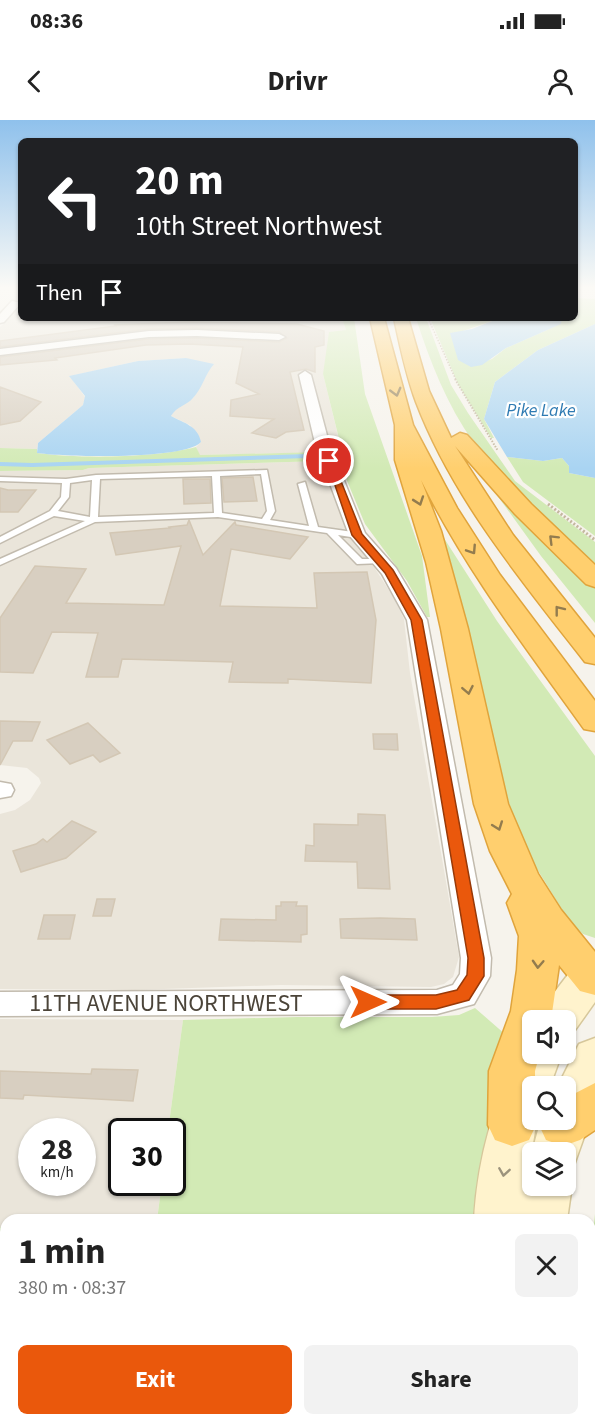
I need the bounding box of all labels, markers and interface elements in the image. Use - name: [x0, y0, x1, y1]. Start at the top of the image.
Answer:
- text: 08:36: [30, 5, 83, 37]
- text: Drivr: [267, 62, 328, 101]
- icon: back: [18, 65, 51, 98]
- icon: person: [544, 65, 577, 98]
- text: 20 m: [135, 151, 224, 211]
- icon: left: [36, 162, 114, 240]
- text: 10th Street Northwest: [135, 207, 382, 246]
- icon: arrive: [95, 276, 128, 309]
- text: Then: [36, 277, 83, 309]
- one-way arrow: [388, 386, 401, 396]
- water label: Pike Lake: [506, 398, 576, 423]
- pin: [303, 435, 354, 486]
- icon: arrive: [312, 444, 345, 477]
- one-way arrow: [412, 496, 425, 506]
- one-way arrow: [549, 535, 560, 545]
- one-way arrow: [464, 544, 476, 554]
- one-way arrow: [555, 606, 566, 617]
- one-way arrow: [461, 685, 474, 695]
- one-way arrow: [491, 820, 504, 831]
- one-way arrow: [531, 959, 544, 968]
- position arrow: [336, 970, 400, 1034]
- street label: 11TH AVENUE NORTHWEST: [29, 986, 303, 1021]
- map controls: [522, 1010, 576, 1196]
- button: sound: [522, 1010, 576, 1064]
- button: search: [522, 1076, 576, 1130]
- speed limit sign: 30: [108, 1118, 186, 1196]
- text: 28: [41, 1128, 73, 1171]
- button: layers: [522, 1142, 576, 1196]
- text: km/h: [40, 1162, 74, 1183]
- one-way arrow: [498, 1166, 511, 1176]
- text: 1 min: [18, 1226, 106, 1277]
- button: close: [515, 1234, 578, 1297]
- text: 380 m · 08:37: [18, 1274, 126, 1302]
- button: Exit: [18, 1345, 292, 1414]
- button: Share: [304, 1345, 578, 1414]

